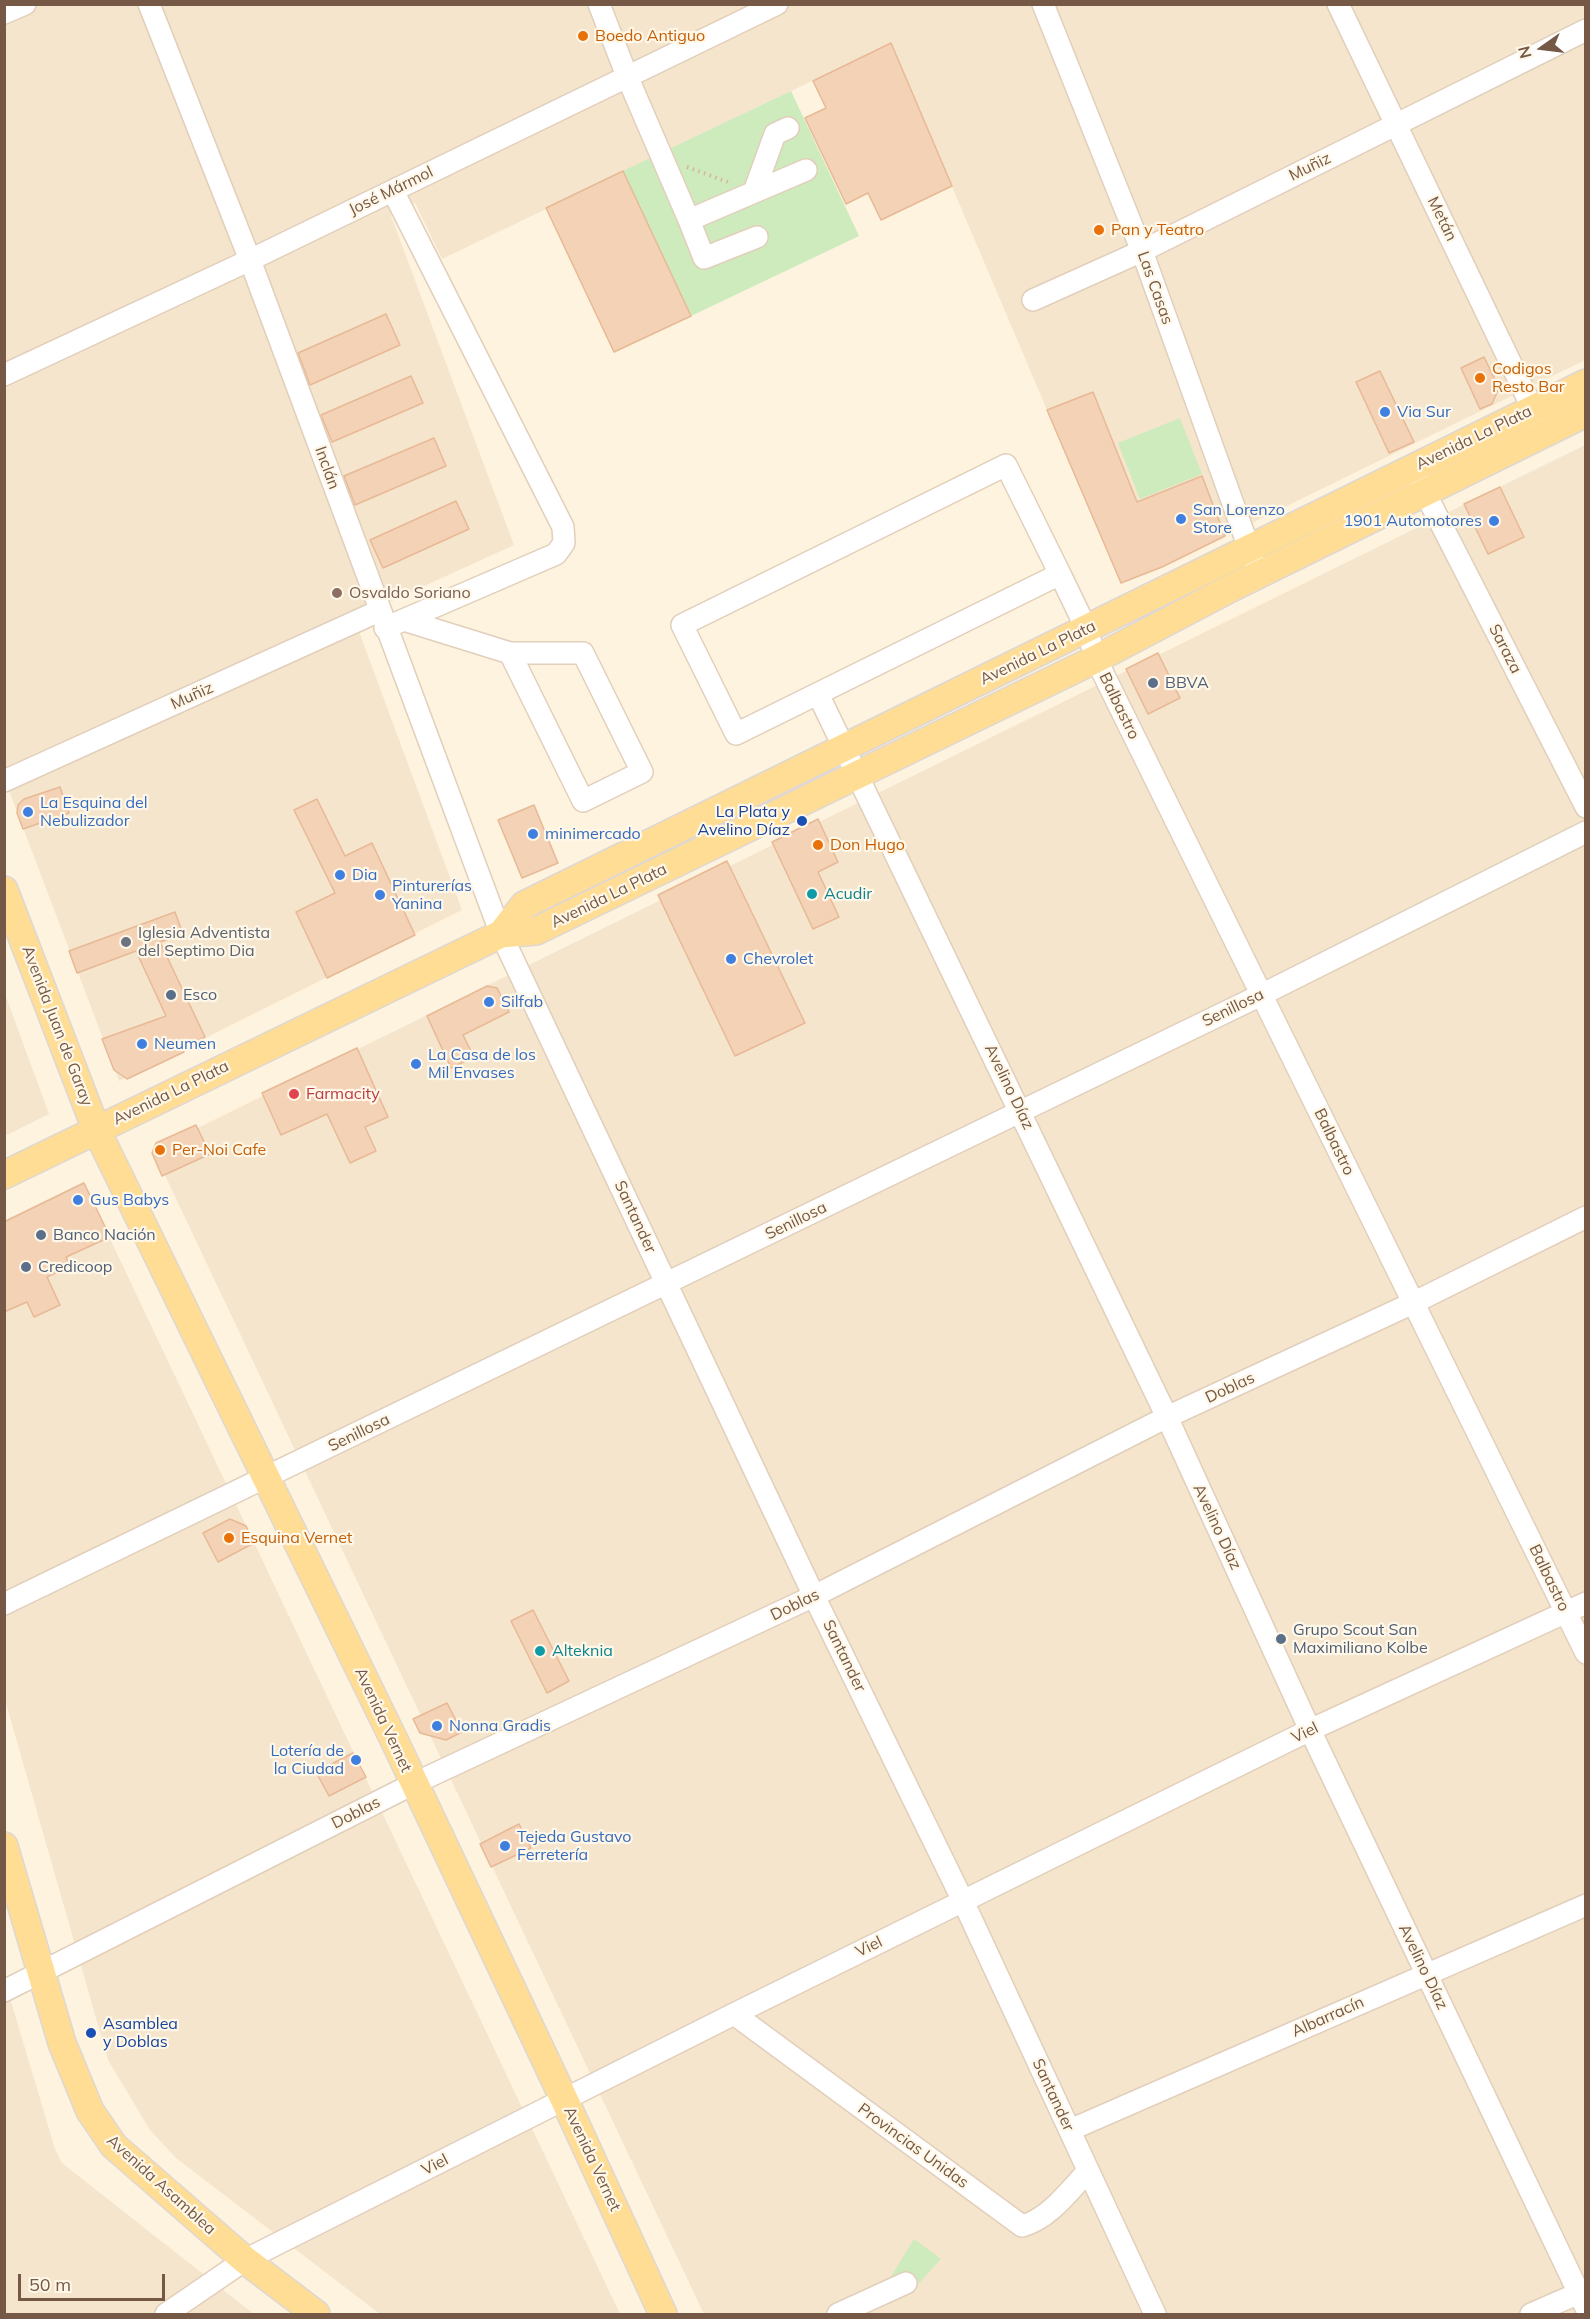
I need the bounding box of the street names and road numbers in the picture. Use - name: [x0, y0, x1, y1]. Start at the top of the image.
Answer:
- street label: Muñiz: [1286, 149, 1334, 185]
- street label: José Mármol: [346, 162, 436, 220]
- street label: Metán: [1423, 194, 1461, 244]
- street label: Las Casas: [1133, 249, 1177, 327]
- street label: Avenida La Plata: [1413, 402, 1535, 474]
- street label: Inclán: [310, 444, 344, 492]
- street label: Avenida La Plata: [977, 617, 1099, 689]
- street label: Saraza: [1484, 621, 1526, 677]
- street label: Balbastro: [1095, 670, 1143, 742]
- street label: Muñiz: [168, 678, 216, 714]
- street label: Avenida La Plata: [548, 860, 670, 932]
- street label: Avenida Juan de Garay: [18, 943, 96, 1109]
- street label: Senillosa: [1199, 985, 1267, 1031]
- street label: Avelino Díaz: [980, 1041, 1038, 1133]
- street label: Avenida La Plata: [110, 1057, 232, 1129]
- street label: Balbastro: [1310, 1106, 1358, 1178]
- street label: Santander: [610, 1178, 660, 1256]
- street label: Senillosa: [762, 1198, 830, 1244]
- street label: Doblas: [1202, 1368, 1258, 1408]
- street label: Senillosa: [325, 1410, 393, 1456]
- street label: Avelino Díaz: [1189, 1481, 1245, 1573]
- street label: Balbastro: [1525, 1542, 1573, 1614]
- street label: Doblas: [767, 1585, 823, 1625]
- street label: Santander: [818, 1617, 870, 1695]
- street label: Avenida Vernet: [350, 1665, 416, 1775]
- street label: Viel: [1288, 1718, 1322, 1748]
- street label: Doblas: [328, 1793, 384, 1833]
- street label: Avelino Díaz: [1394, 1921, 1452, 2013]
- street label: Viel: [852, 1932, 886, 1962]
- street label: Albarracín: [1289, 1993, 1367, 2041]
- street label: Santander: [1028, 2056, 1078, 2134]
- street label: Provincias Unidas: [854, 2099, 972, 2193]
- street label: Avenida Vernet: [559, 2104, 625, 2214]
- street label: Avenida Asamblea: [103, 2131, 219, 2239]
- street label: Viel: [418, 2150, 452, 2180]

